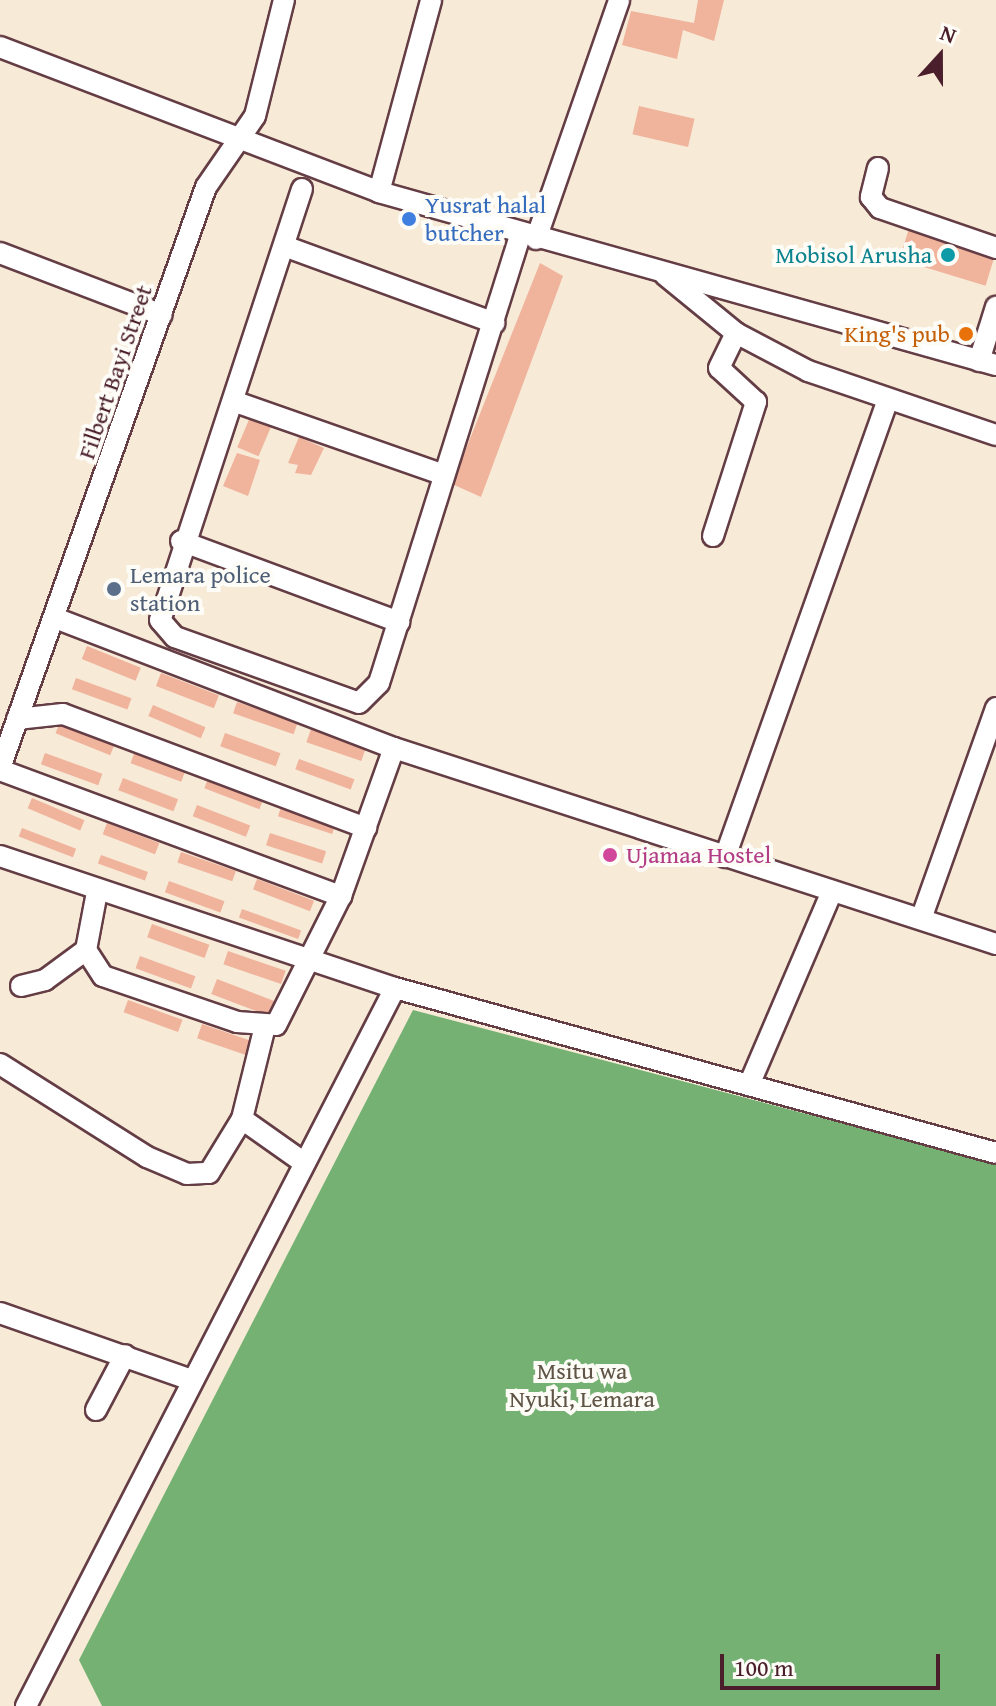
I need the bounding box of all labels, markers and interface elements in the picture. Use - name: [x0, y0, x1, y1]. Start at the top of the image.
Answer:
- north arrow: [900, 16, 980, 96]
- text: N: [936, 16, 961, 51]
- place label: Yusrat halal butcher: [425, 191, 546, 247]
- marker: Yusrat halal butcher: [400, 210, 418, 228]
- place label: Mobisol Arusha: [775, 241, 932, 269]
- marker: Mobisol Arusha: [939, 246, 957, 264]
- street label: Filbert Bayi Street: [72, 281, 158, 463]
- place label: King's pub: [844, 320, 950, 348]
- marker: King's pub: [957, 325, 975, 343]
- place label: Lemara police station: [130, 561, 271, 617]
- marker: Lemara police station: [105, 580, 123, 598]
- place label: Ujamaa Hostel: [626, 841, 771, 869]
- marker: Ujamaa Hostel: [601, 846, 619, 864]
- park label: Msitu wa Nyuki, Lemara: [509, 1357, 655, 1413]
- scale bar: [724, 1638, 944, 1688]
- text: 100 m: [734, 1650, 794, 1685]

